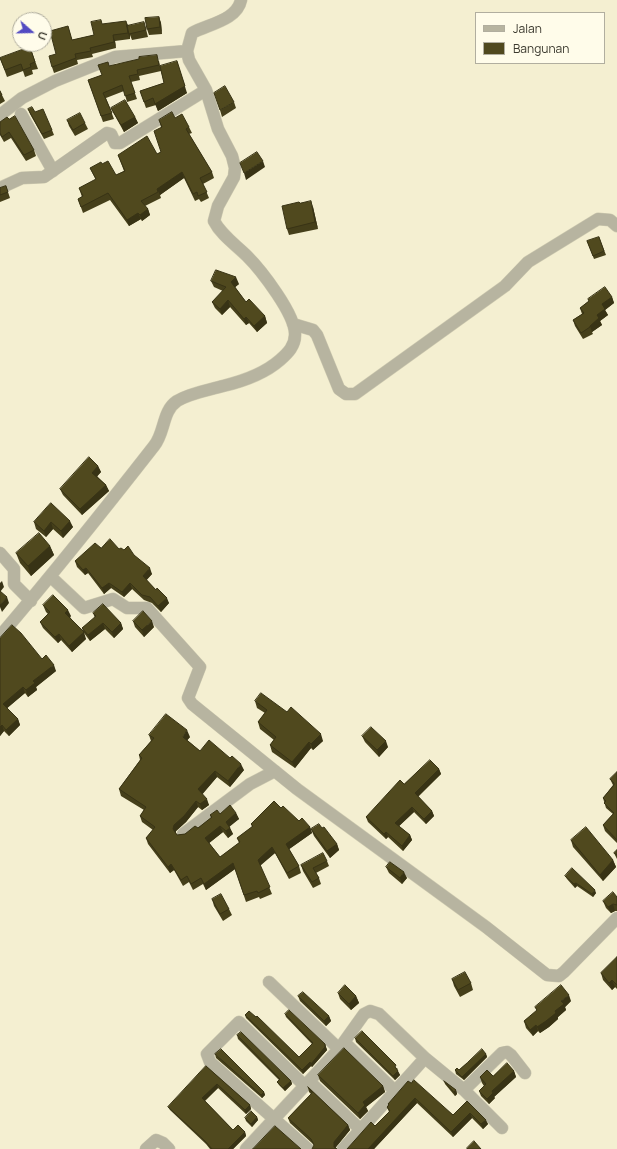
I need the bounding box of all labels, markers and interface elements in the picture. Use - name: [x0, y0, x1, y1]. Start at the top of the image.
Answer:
- north arrow: [12, 12, 52, 52]
- legend: [475, 12, 605, 64]
- text: Jalan: [513, 20, 542, 37]
- text: U: [34, 30, 51, 42]
- text: Bangunan: [513, 40, 569, 57]

